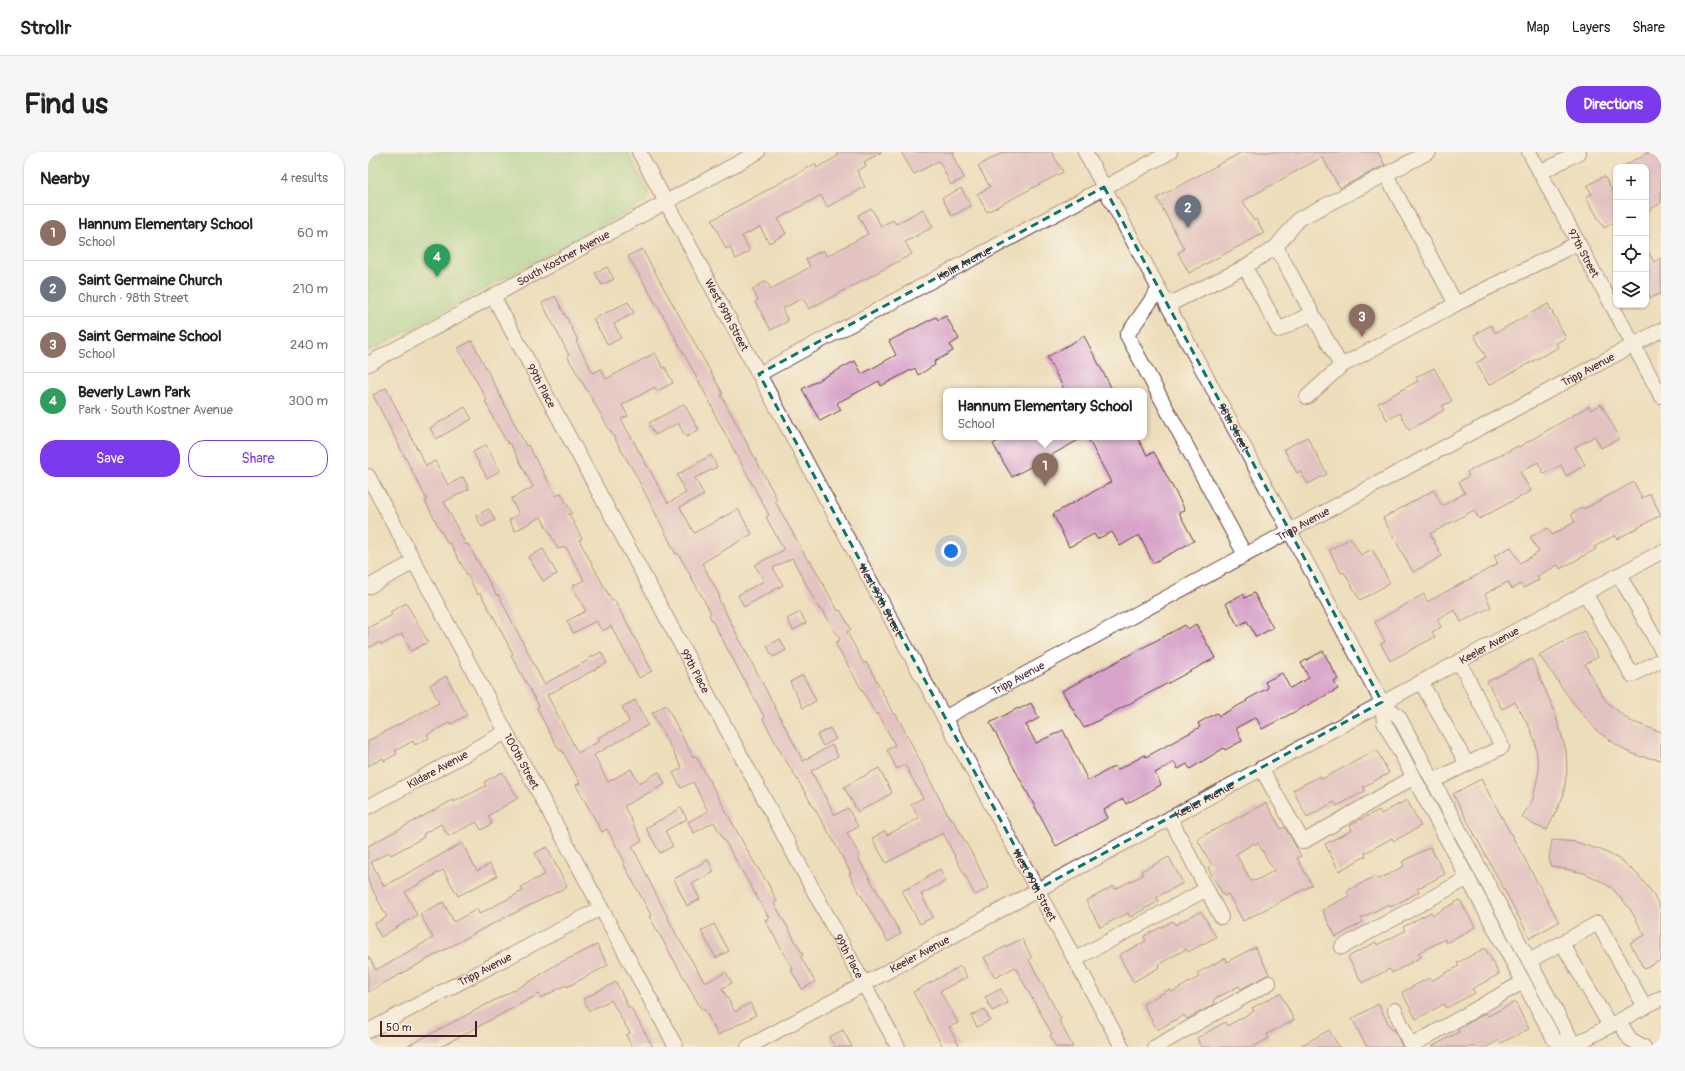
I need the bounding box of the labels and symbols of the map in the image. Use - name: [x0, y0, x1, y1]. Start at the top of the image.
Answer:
- pin: 2: [1175, 195, 1201, 228]
- street label: 97th Street: [1565, 227, 1602, 280]
- street label: South Kostner Avenue: [515, 228, 612, 289]
- pin: 4: [424, 244, 450, 277]
- street label: Kolin Avenue: [935, 244, 994, 284]
- street label: West 99th Street: [702, 277, 751, 354]
- pin: 3: [1349, 304, 1375, 337]
- street label: Tripp Avenue: [1559, 350, 1617, 390]
- street label: 99th Place: [524, 362, 558, 411]
- street label: 98th Street: [1215, 401, 1252, 455]
- pin: 1: [1032, 453, 1058, 486]
- street label: Tripp Avenue: [1274, 504, 1332, 544]
- your location: [941, 541, 961, 561]
- street label: West 99th Street: [856, 562, 905, 639]
- street label: Keeler Avenue: [1457, 624, 1522, 667]
- street label: 99th Place: [678, 647, 712, 696]
- street label: Tripp Avenue: [989, 659, 1047, 698]
- street label: 100th Street: [501, 731, 542, 792]
- street label: Kildare Avenue: [405, 748, 471, 791]
- street label: Keeler Avenue: [1172, 778, 1237, 821]
- street label: West 99th Street: [1009, 847, 1059, 924]
- street label: 99th Place: [831, 932, 866, 981]
- street label: Keeler Avenue: [888, 933, 952, 976]
- street label: Tripp Avenue: [456, 950, 514, 989]
- scale bar: [380, 1019, 477, 1038]

